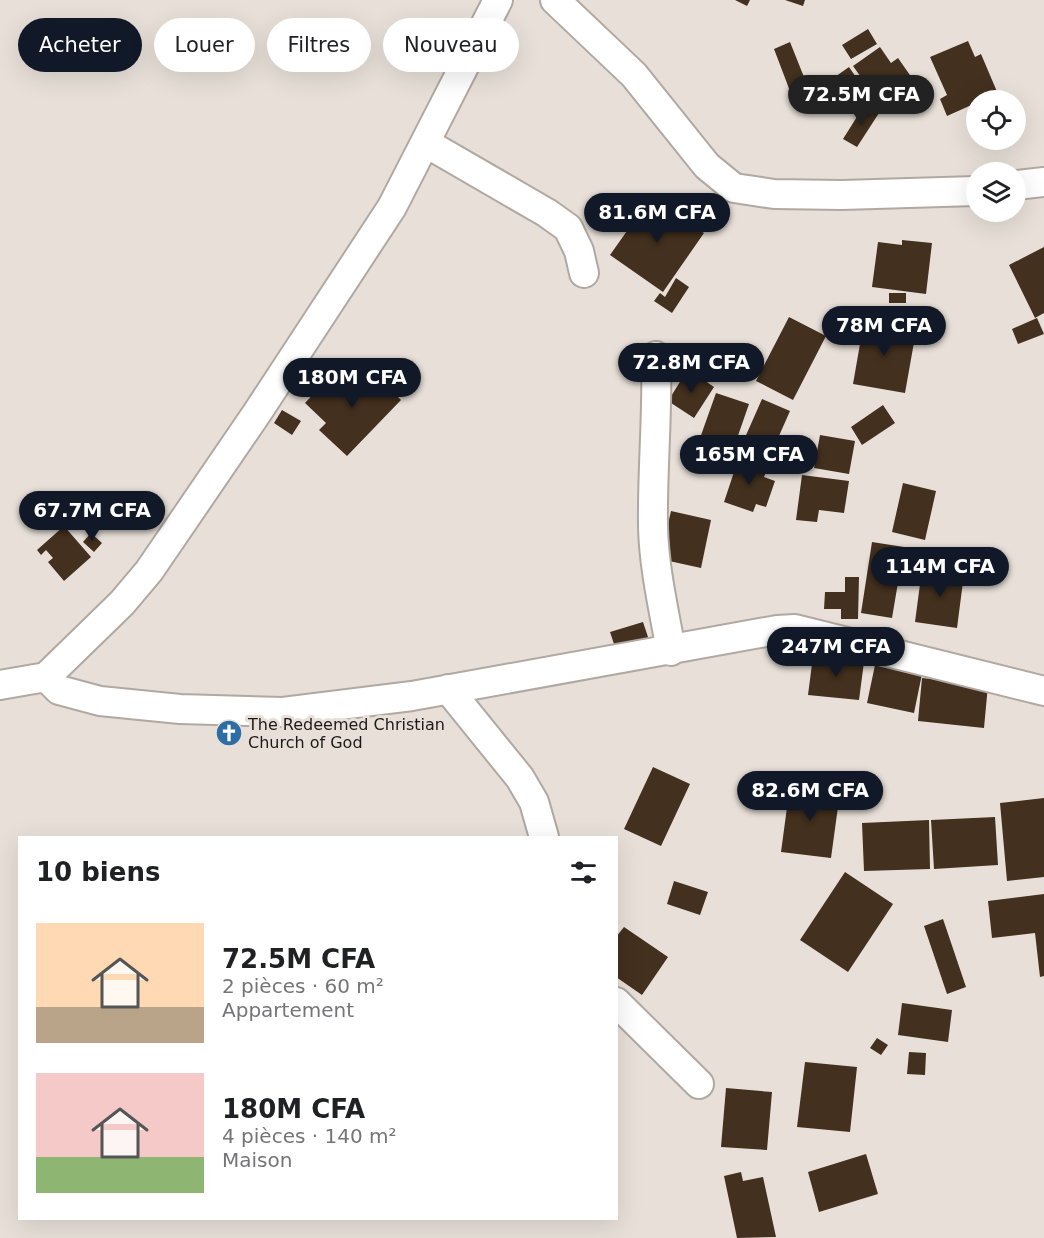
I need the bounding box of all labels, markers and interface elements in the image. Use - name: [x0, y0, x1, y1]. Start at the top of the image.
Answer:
- chip: Acheter: [18, 18, 142, 72]
- chip: Louer: [154, 18, 255, 72]
- chip: Filtres: [267, 18, 371, 72]
- chip: Nouveau: [383, 18, 519, 72]
- pin: 72.5M CFA: [792, 75, 930, 126]
- text: 72.5M CFA: [802, 82, 920, 106]
- map controls: [966, 90, 1026, 222]
- button: locate: [966, 90, 1026, 150]
- button: layers: [966, 162, 1026, 222]
- pin: 81.6M CFA: [588, 193, 726, 244]
- text: 81.6M CFA: [598, 200, 716, 224]
- pin: 78M CFA: [829, 306, 939, 357]
- text: 78M CFA: [836, 313, 932, 337]
- pin: 72.8M CFA: [622, 343, 760, 394]
- text: 72.8M CFA: [632, 350, 750, 374]
- pin: 180M CFA: [290, 358, 414, 409]
- text: 180M CFA: [297, 365, 407, 389]
- pin: 165M CFA: [687, 435, 811, 486]
- text: 165M CFA: [694, 442, 804, 466]
- pin: 67.7M CFA: [23, 491, 161, 542]
- text: 67.7M CFA: [33, 498, 151, 522]
- pin: 114M CFA: [878, 547, 1002, 598]
- text: 114M CFA: [885, 554, 995, 578]
- pin: 247M CFA: [774, 627, 898, 678]
- text: 247M CFA: [781, 634, 891, 658]
- place label: The Redeemed Christian Church of God: [247, 715, 445, 752]
- church icon: The Redeemed Christian Church of God: [214, 718, 244, 748]
- pin: 82.6M CFA: [741, 771, 879, 822]
- text: 82.6M CFA: [751, 778, 869, 802]
- icon: filters: [567, 856, 600, 889]
- text: 10 biens: [36, 857, 160, 887]
- text: 72.5M CFA: [222, 944, 375, 974]
- icon: home: [84, 947, 156, 1019]
- text: 2 pièces · 60 m²: [222, 974, 384, 998]
- text: Appartement: [222, 998, 354, 1022]
- text: 180M CFA: [222, 1094, 365, 1124]
- icon: home: [84, 1097, 156, 1169]
- text: 4 pièces · 140 m²: [222, 1124, 396, 1148]
- text: Maison: [222, 1148, 292, 1172]

